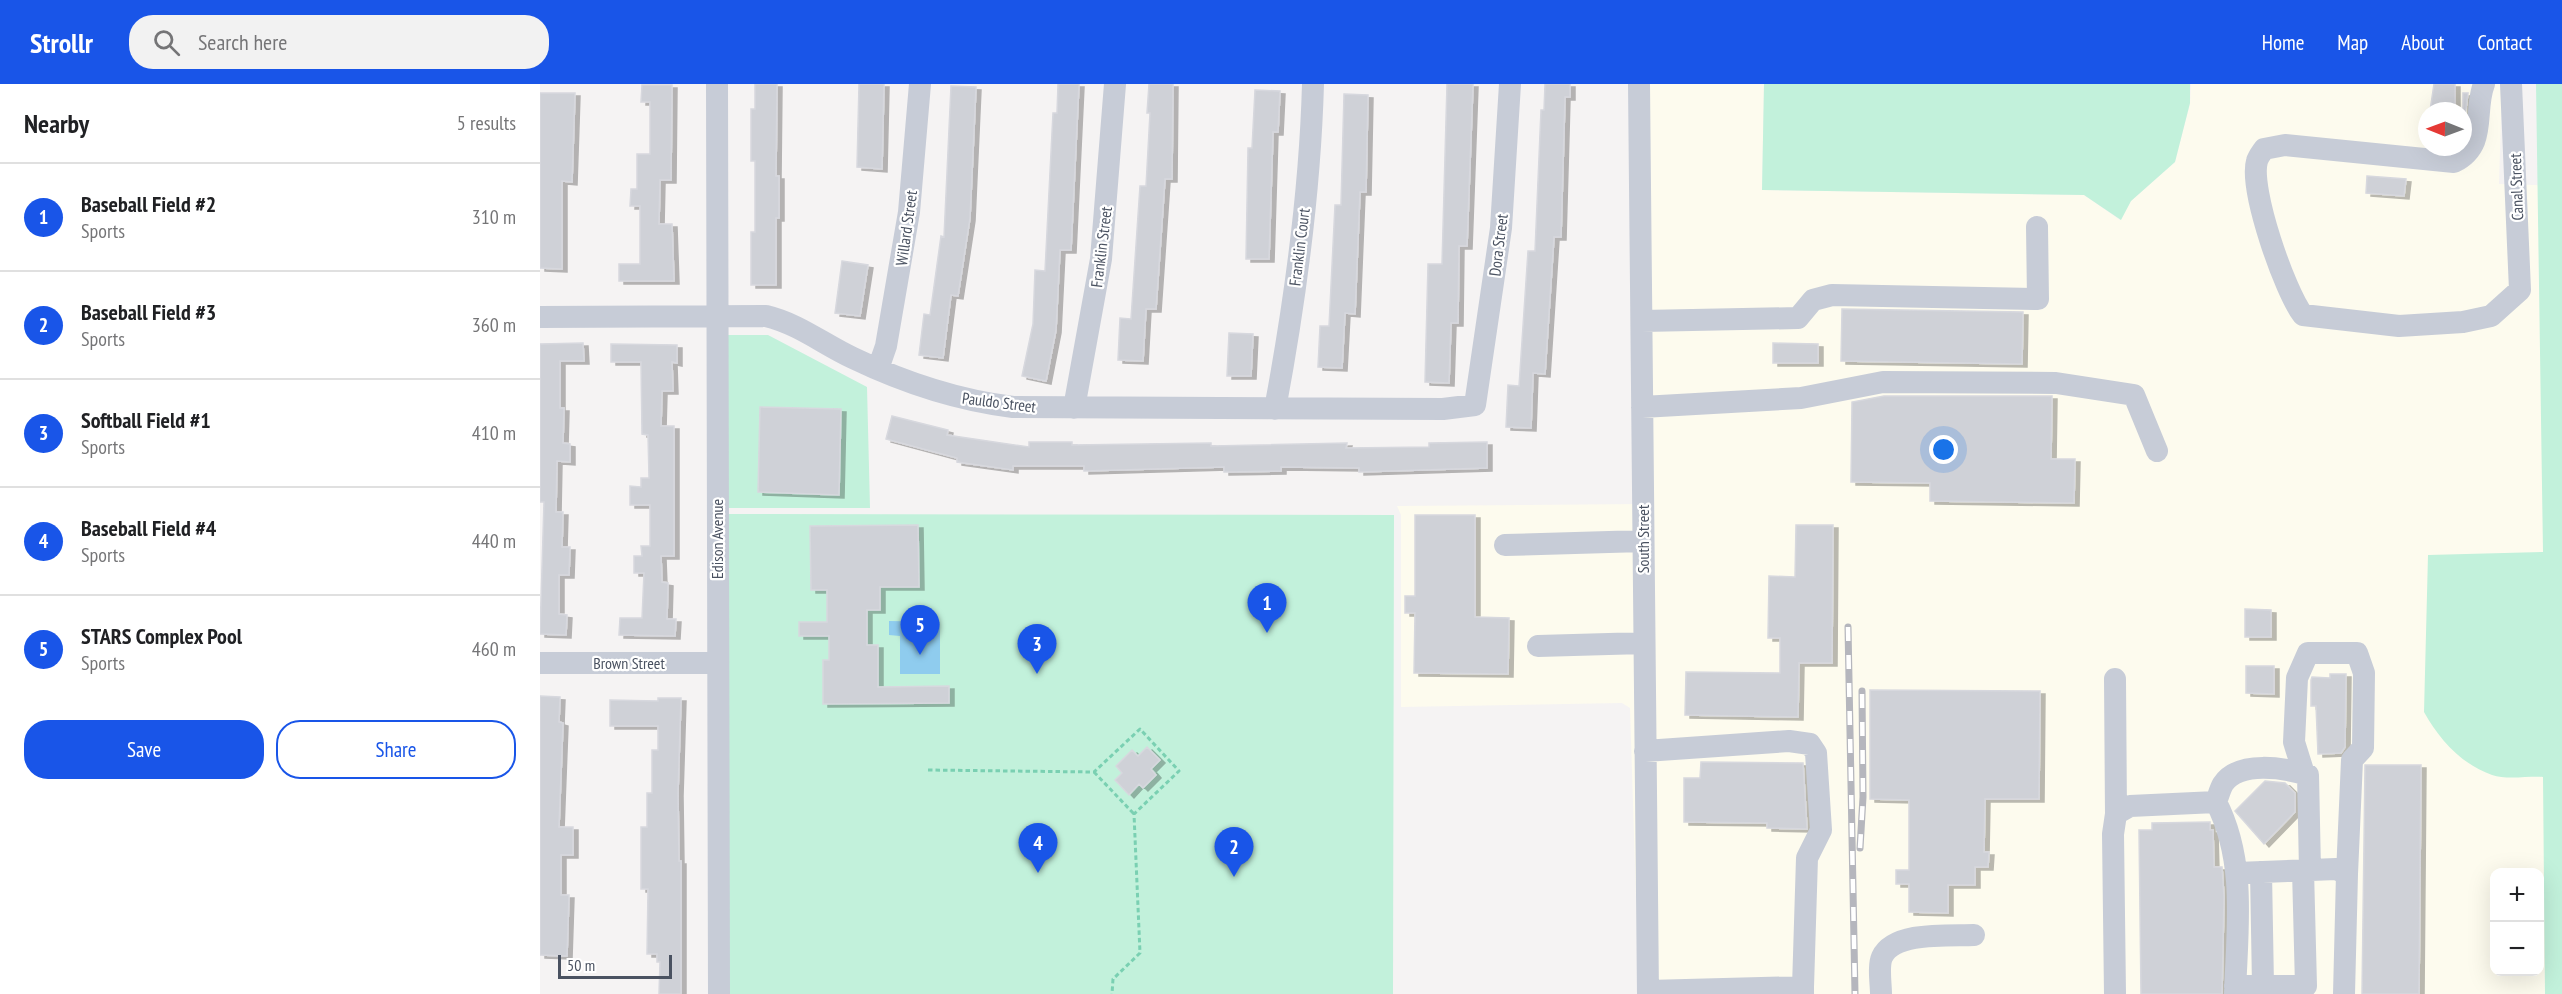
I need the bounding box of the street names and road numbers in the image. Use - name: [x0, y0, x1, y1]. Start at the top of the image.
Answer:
- street label: Canal Street: [2505, 152, 2527, 221]
- street label: Willard Street: [891, 188, 921, 267]
- street label: Franklin Street: [1086, 205, 1116, 289]
- street label: Franklin Court: [1284, 206, 1314, 287]
- street label: Dora Street: [1484, 212, 1512, 277]
- street label: Pauldo Street: [961, 388, 1038, 417]
- street label: Edison Avenue: [707, 499, 727, 579]
- street label: South Street: [1633, 504, 1653, 573]
- street label: Brown Street: [593, 653, 665, 673]

